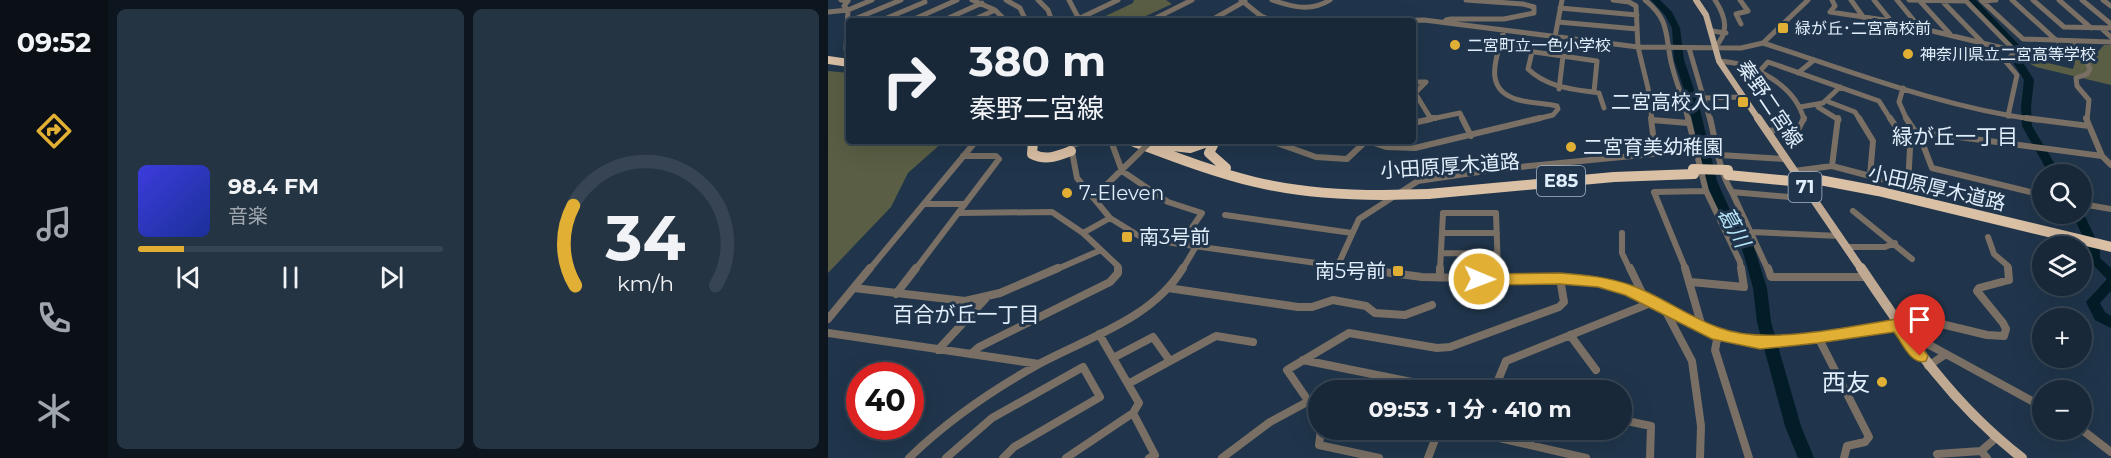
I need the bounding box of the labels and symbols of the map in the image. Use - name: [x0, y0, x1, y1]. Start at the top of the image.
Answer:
- place label: 緑が丘･二宮高校前: [1795, 19, 1931, 38]
- marker: 緑が丘･二宮高校前: [1776, 21, 1790, 35]
- place label: 二宮町立一色小学校: [1467, 36, 1611, 55]
- marker: 二宮町立一色小学校: [1448, 38, 1462, 52]
- place label: 神奈川県立二宮高等学校: [1920, 45, 2096, 64]
- marker: 神奈川県立二宮高等学校: [1901, 47, 1915, 61]
- street label: 秦野二宮線: [1732, 56, 1808, 152]
- place label: 二宮高校入口: [1611, 90, 1731, 114]
- marker: 二宮高校入口: [1736, 95, 1750, 109]
- district label: 緑が丘一丁目: [1892, 124, 2018, 149]
- place label: 二宮育美幼稚園: [1583, 135, 1723, 159]
- marker: 二宮育美幼稚園: [1564, 140, 1578, 154]
- street label: 小田原厚木道路: [1379, 149, 1521, 183]
- street label: 小田原厚木道路: [1866, 161, 2008, 215]
- road number: E85: [1537, 166, 1585, 196]
- road number: 71: [1788, 172, 1822, 202]
- place label: 7-Eleven: [1079, 181, 1164, 205]
- marker: 7-Eleven: [1060, 186, 1074, 200]
- water label: 葛川: [1713, 203, 1756, 253]
- place label: 南3号前: [1139, 225, 1210, 249]
- marker: 南3号前: [1120, 230, 1134, 244]
- position arrow: [1447, 247, 1511, 311]
- place label: 南5号前: [1315, 259, 1386, 283]
- marker: 南5号前: [1391, 264, 1405, 278]
- pin: [1894, 294, 1945, 356]
- district label: 百合が丘一丁目: [893, 302, 1040, 327]
- speed limit sign: 40: [846, 362, 924, 440]
- place label: 西友: [1822, 368, 1870, 397]
- marker: 西友: [1875, 375, 1889, 389]

